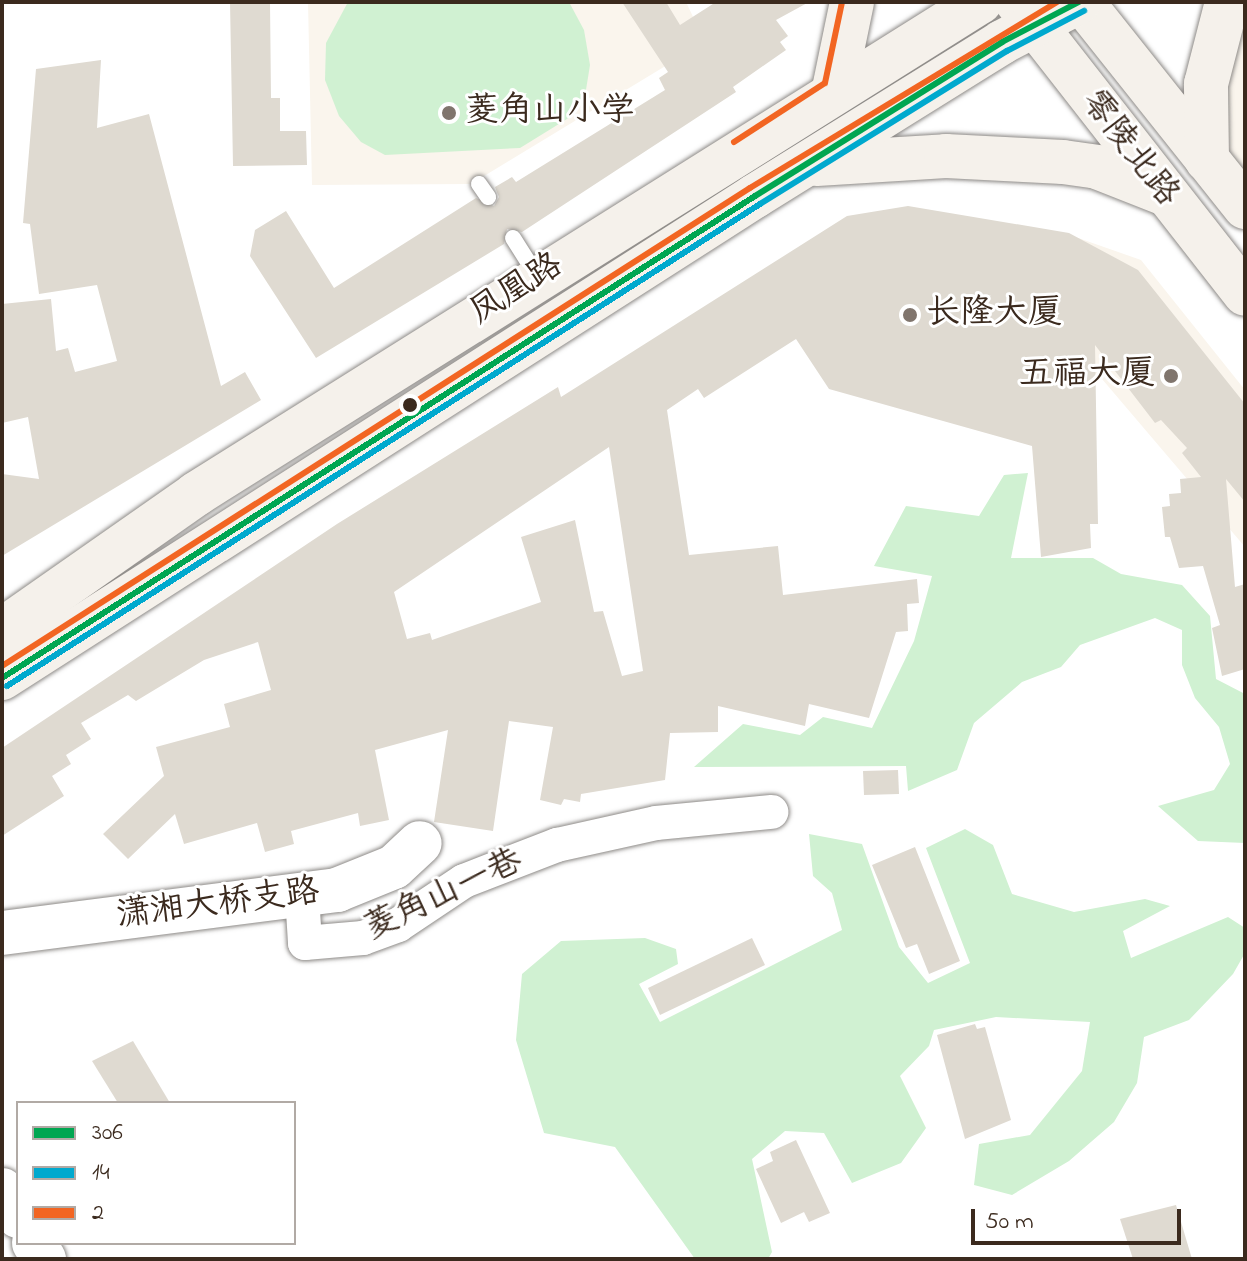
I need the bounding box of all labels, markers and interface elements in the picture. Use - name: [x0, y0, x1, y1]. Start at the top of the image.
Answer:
- street label: 零陵北路: [1071, 83, 1187, 215]
- place label: 菱角山小学: [465, 93, 635, 133]
- marker: 菱角山小学: [440, 104, 458, 122]
- street label: 凤凰路: [463, 246, 571, 334]
- place label: 长隆大厦: [926, 295, 1062, 335]
- marker: 长隆大厦: [901, 306, 919, 324]
- place label: 五福大厦: [1019, 356, 1155, 396]
- marker: 五福大厦: [1162, 367, 1180, 385]
- unlabelled marker: [402, 397, 418, 413]
- street label: 菱角山一巷: [358, 842, 530, 950]
- street label: 潇湘大桥支路: [114, 872, 322, 938]
- legend: [16, 1101, 296, 1245]
- text: 306: [92, 1116, 123, 1151]
- text: 14: [92, 1156, 110, 1191]
- scale bar: [975, 1193, 1185, 1243]
- text: 2: [92, 1196, 104, 1231]
- text: 50 m: [985, 1205, 1034, 1240]

